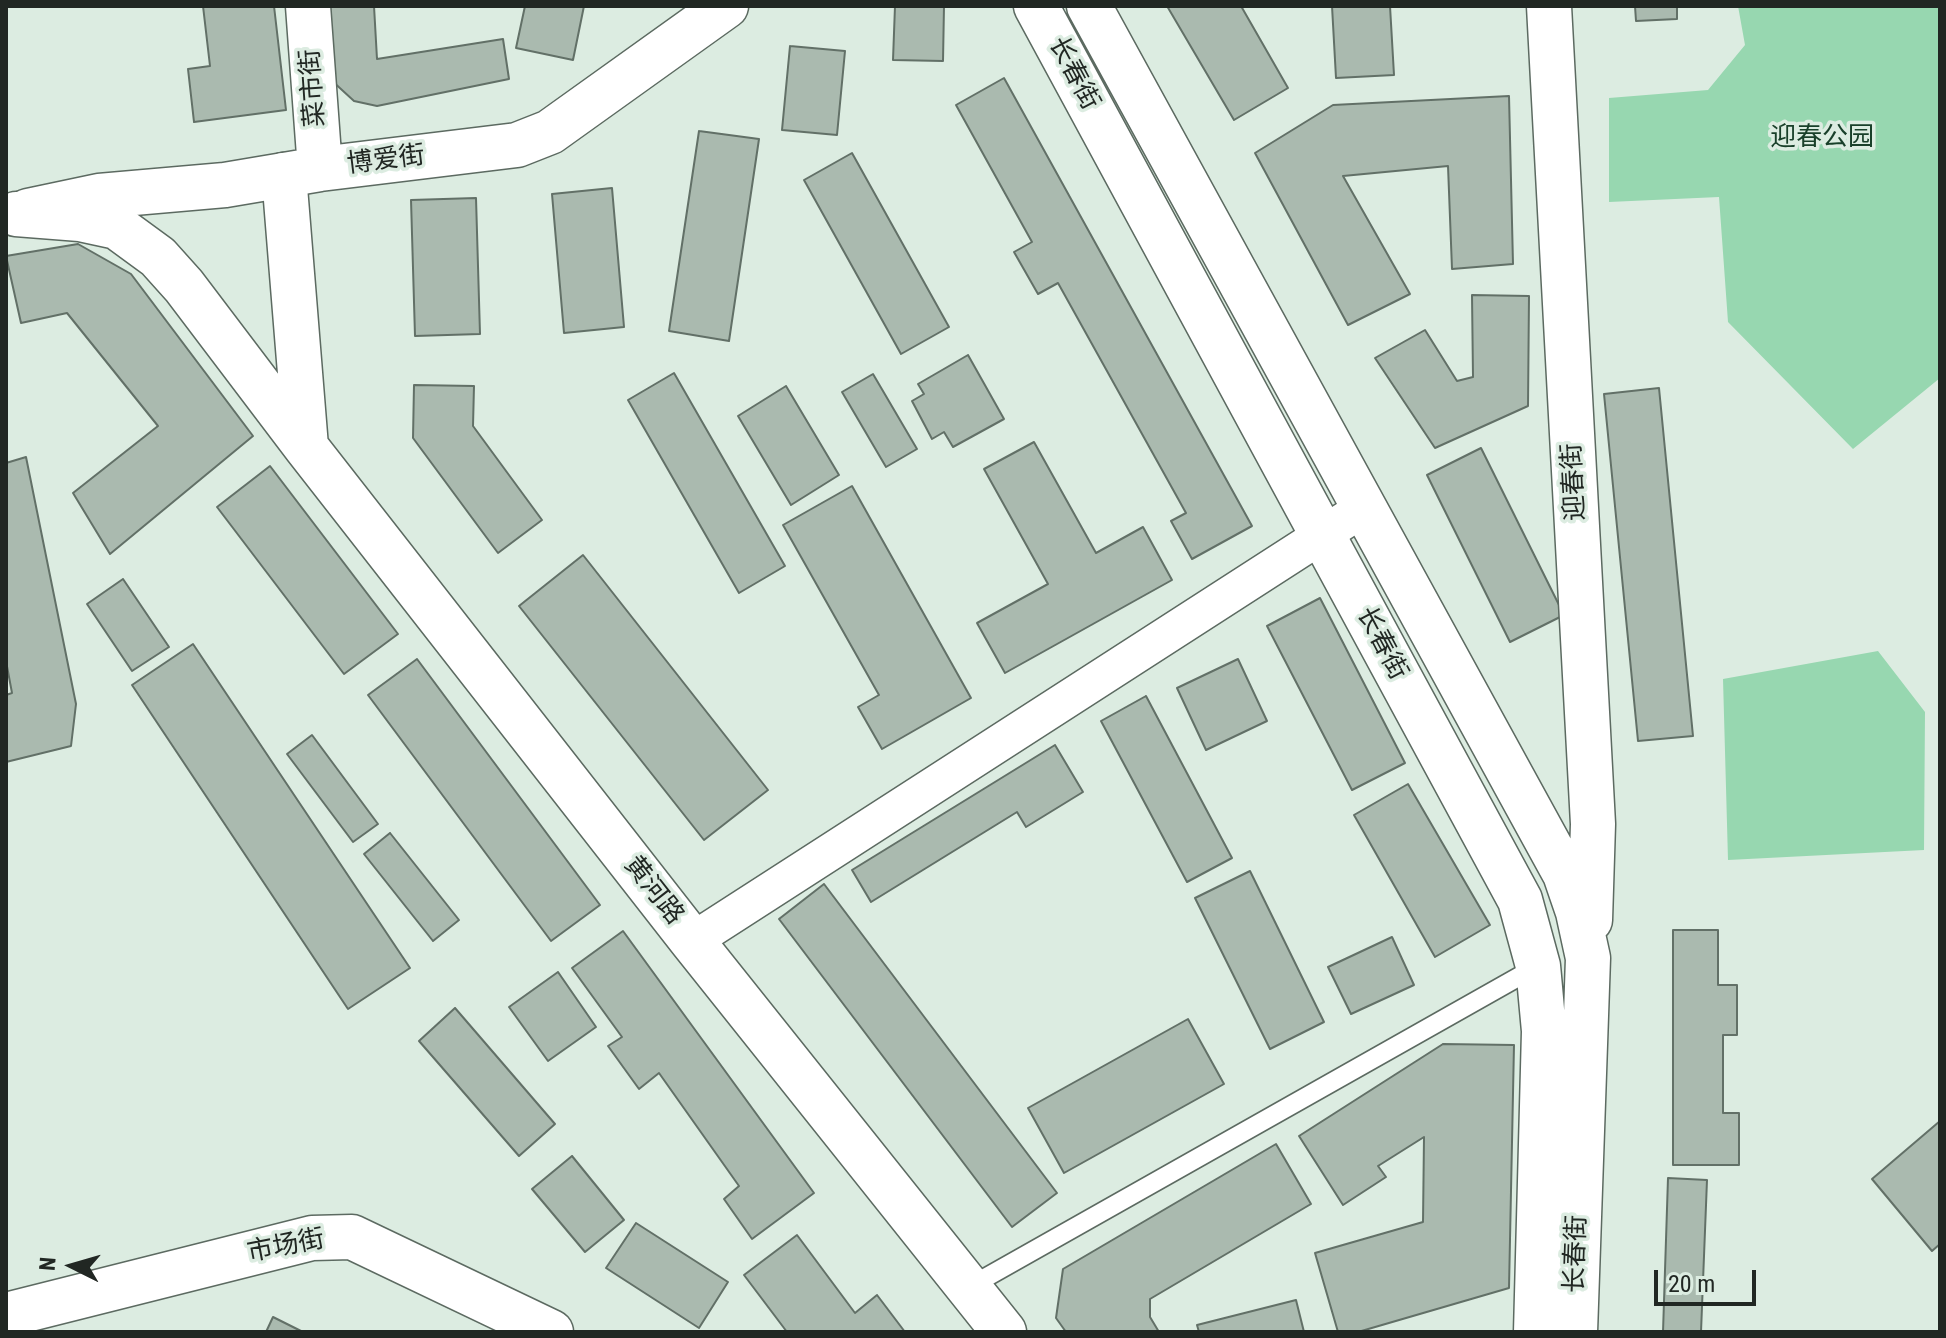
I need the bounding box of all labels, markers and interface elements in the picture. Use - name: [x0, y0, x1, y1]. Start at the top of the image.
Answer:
- street label: 长春街: [1041, 32, 1105, 116]
- street label: 菜市街: [296, 48, 332, 128]
- park label: 迎春公园: [1770, 122, 1874, 154]
- street label: 博爱街: [345, 141, 427, 181]
- street label: 迎春街: [1557, 442, 1593, 522]
- street label: 长春街: [1349, 602, 1413, 686]
- street label: 黄河路: [617, 851, 689, 931]
- street label: 长春街: [1560, 1214, 1594, 1294]
- street label: 市场街: [245, 1224, 327, 1270]
- north arrow: [32, 1226, 112, 1306]
- scale bar: [1658, 1254, 1760, 1304]
- text: N: [35, 1256, 61, 1272]
- text: 20 m: [1668, 1270, 1715, 1298]

